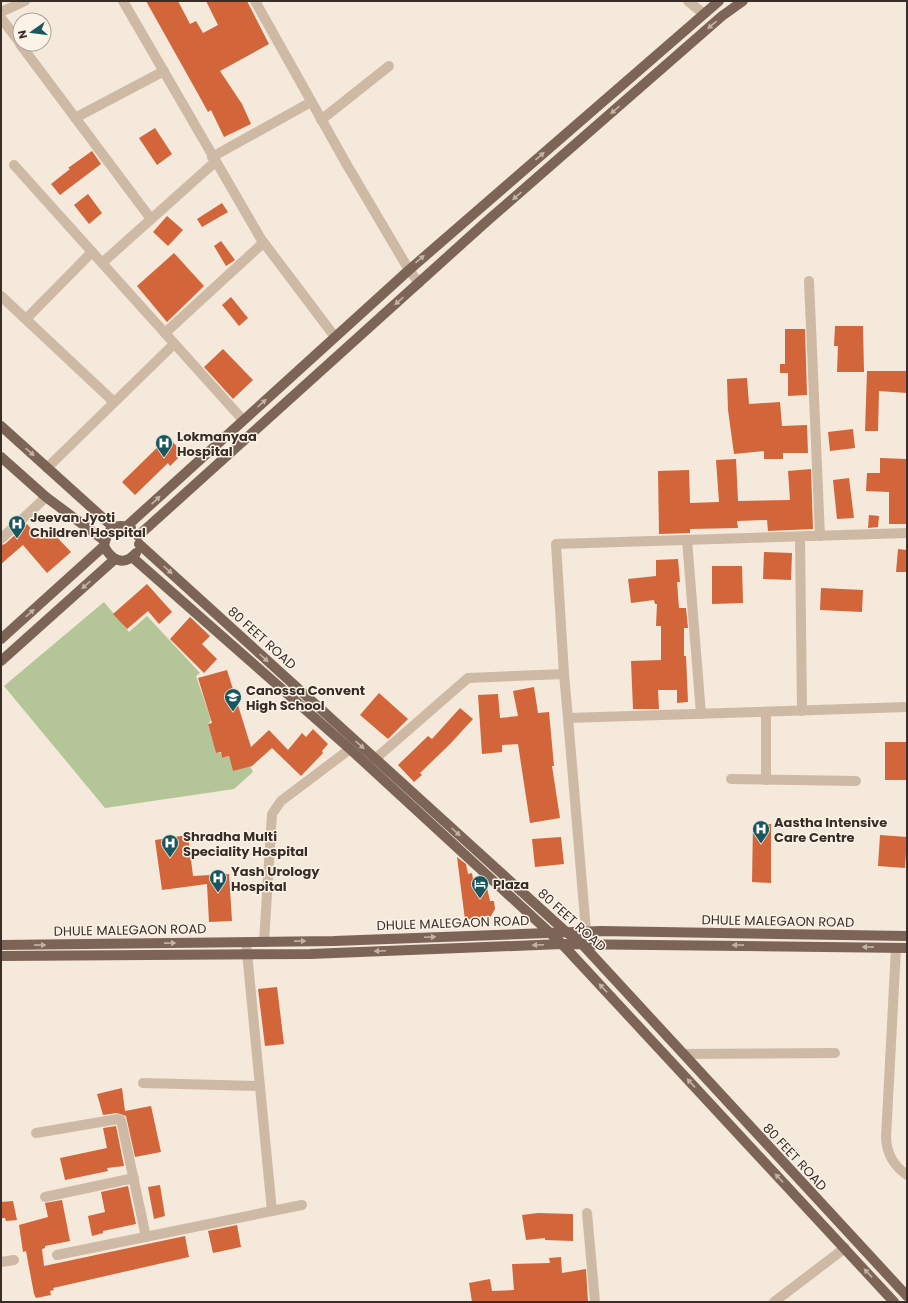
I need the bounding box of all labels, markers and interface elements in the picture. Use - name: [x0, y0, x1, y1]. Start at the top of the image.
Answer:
- north arrow: [12, 12, 52, 52]
- one-way arrow: [707, 20, 718, 29]
- text: N: [14, 28, 31, 40]
- one-way arrow: [609, 106, 620, 115]
- one-way arrow: [534, 151, 545, 160]
- one-way arrow: [511, 191, 522, 200]
- one-way arrow: [415, 255, 426, 264]
- one-way arrow: [394, 296, 403, 305]
- one-way arrow: [257, 398, 267, 408]
- place label: Lokmanyaa Hospital: [177, 427, 257, 461]
- hospital icon: Lokmanyaa Hospital: [154, 433, 174, 458]
- one-way arrow: [25, 448, 35, 457]
- one-way arrow: [151, 496, 160, 505]
- place label: Jeevan Jyoti Children Hospital: [30, 508, 146, 542]
- hospital icon: Jeevan Jyoti Children Hospital: [7, 514, 27, 539]
- one-way arrow: [163, 565, 173, 575]
- one-way arrow: [81, 581, 91, 590]
- street label: 80 FEET ROAD: [224, 602, 300, 674]
- one-way arrow: [25, 608, 35, 617]
- one-way arrow: [259, 653, 269, 662]
- place label: Canossa Convent High School: [246, 681, 365, 715]
- school or university icon: Canossa Convent High School: [223, 687, 243, 712]
- one-way arrow: [355, 740, 365, 750]
- place label: Aastha Intensive Care Centre: [774, 813, 887, 847]
- hospital icon: Aastha Intensive Care Centre: [751, 819, 771, 844]
- place label: Shradha Multi Speciality Hospital: [183, 827, 308, 861]
- one-way arrow: [451, 828, 461, 837]
- hospital icon: Shradha Multi Speciality Hospital: [160, 833, 180, 858]
- place label: Yash Urology Hospital: [231, 862, 320, 896]
- hospital icon: Yash Urology Hospital: [208, 868, 228, 893]
- hotel icon: Plaza: [470, 874, 490, 899]
- place label: Plaza: [493, 875, 529, 894]
- street label: 80 FEET ROAD: [534, 884, 610, 956]
- street label: DHULE MALEGAON ROAD: [701, 910, 855, 932]
- street label: DHULE MALEGAON ROAD: [376, 911, 530, 935]
- street label: DHULE MALEGAON ROAD: [53, 919, 207, 941]
- one-way arrow: [424, 933, 436, 940]
- one-way arrow: [294, 938, 307, 944]
- one-way arrow: [164, 940, 177, 946]
- one-way arrow: [532, 941, 544, 948]
- one-way arrow: [34, 942, 47, 948]
- one-way arrow: [731, 942, 744, 948]
- one-way arrow: [861, 944, 874, 950]
- one-way arrow: [374, 948, 386, 955]
- one-way arrow: [598, 983, 607, 993]
- one-way arrow: [686, 1078, 696, 1088]
- street label: 80 FEET ROAD: [759, 1119, 831, 1195]
- one-way arrow: [775, 1173, 784, 1183]
- one-way arrow: [864, 1269, 873, 1278]

